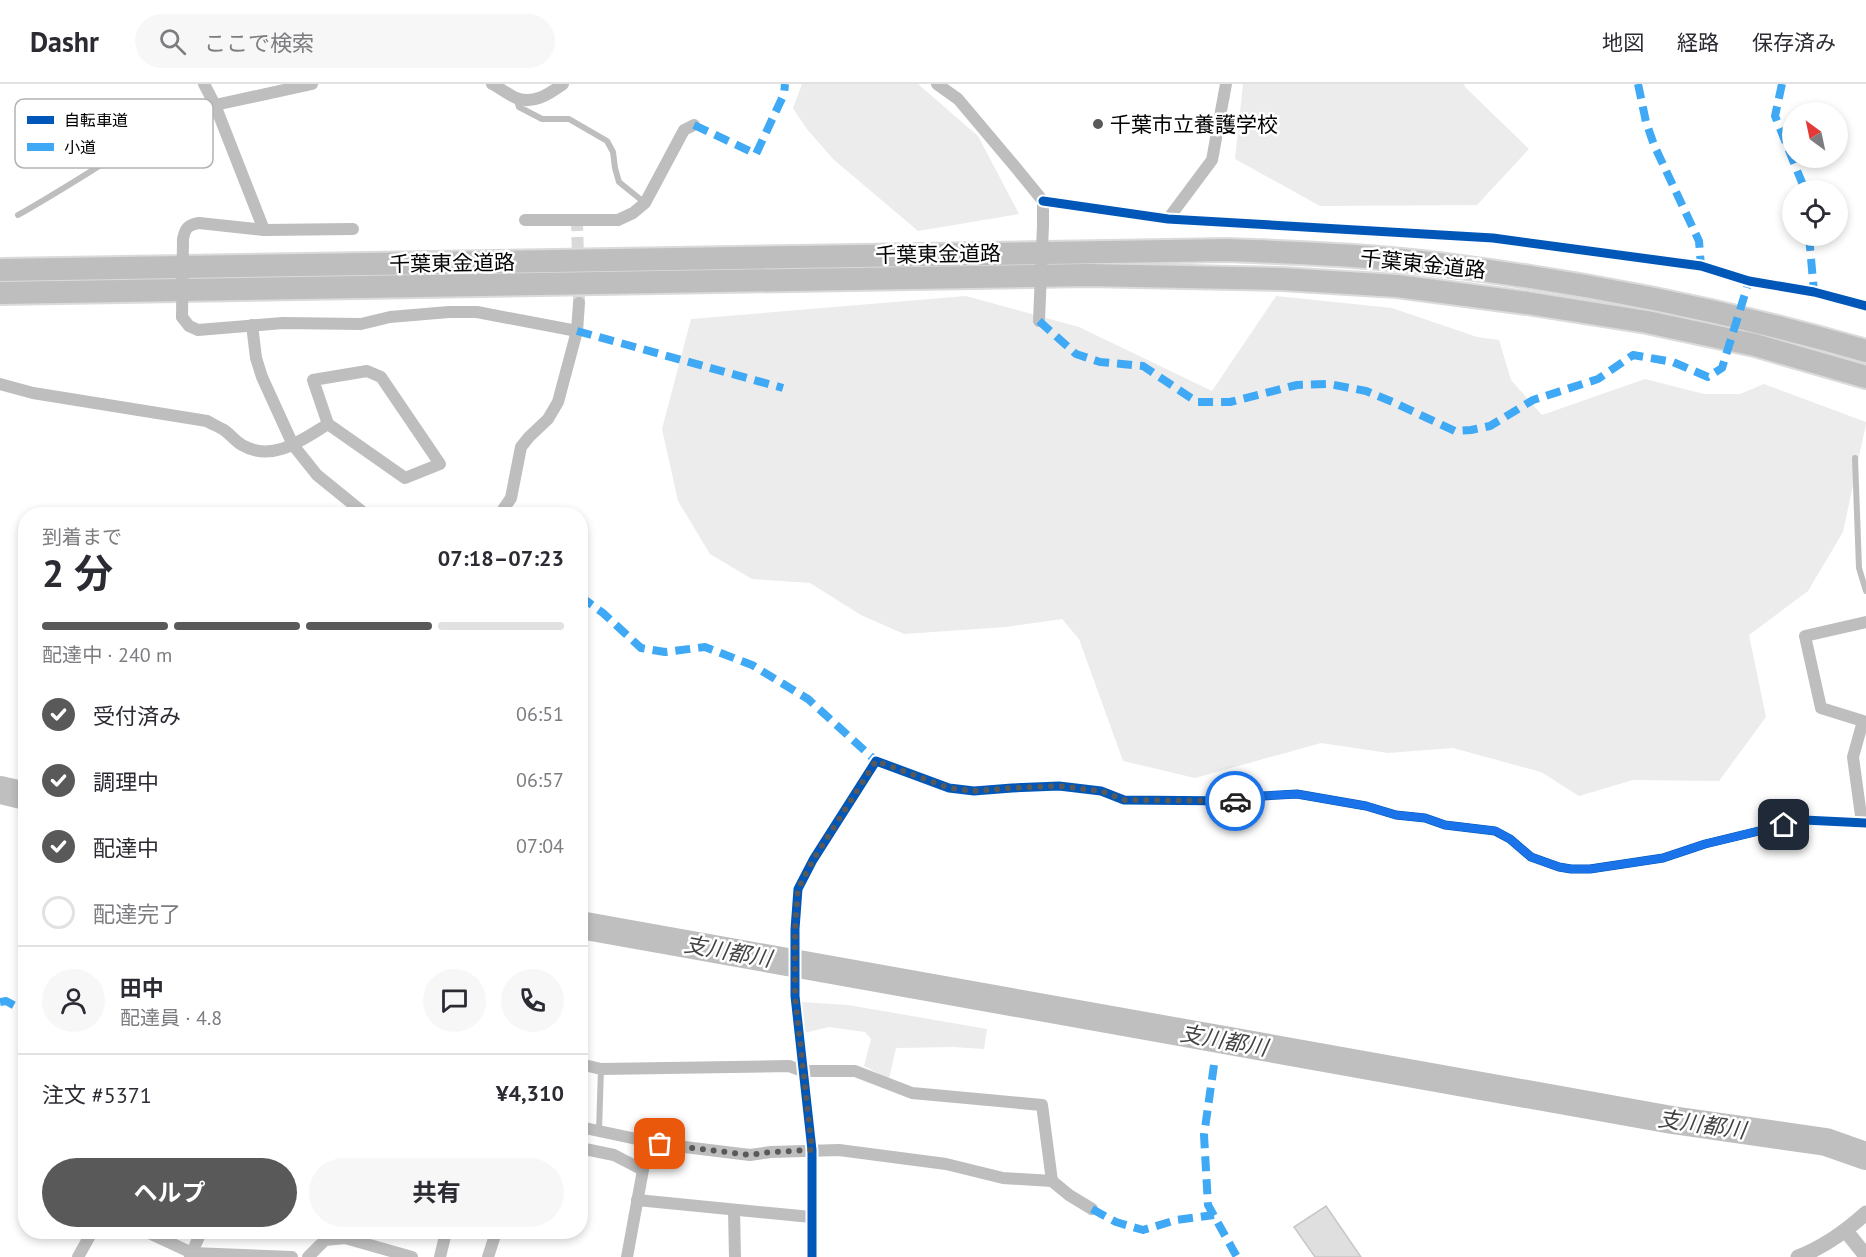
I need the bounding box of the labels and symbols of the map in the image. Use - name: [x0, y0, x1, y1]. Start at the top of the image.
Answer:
- legend: [15, 99, 213, 168]
- north arrow: [1782, 102, 1848, 168]
- text: 自転車道: [64, 110, 128, 130]
- place label: 千葉市立養護学校: [1110, 111, 1278, 138]
- marker: 千葉市立養護学校: [1091, 117, 1105, 131]
- text: 小道: [64, 137, 96, 157]
- street label: 千葉東金道路: [875, 239, 1001, 269]
- street label: 千葉東金道路: [1359, 244, 1487, 284]
- street label: 千葉東金道路: [389, 248, 515, 278]
- courier: [1205, 771, 1265, 831]
- pin: [1758, 799, 1809, 850]
- water label: 支川都川: [682, 930, 776, 973]
- water label: 支川都川: [1178, 1019, 1272, 1062]
- water label: 支川都川: [1656, 1104, 1749, 1144]
- pin: [634, 1118, 685, 1169]

